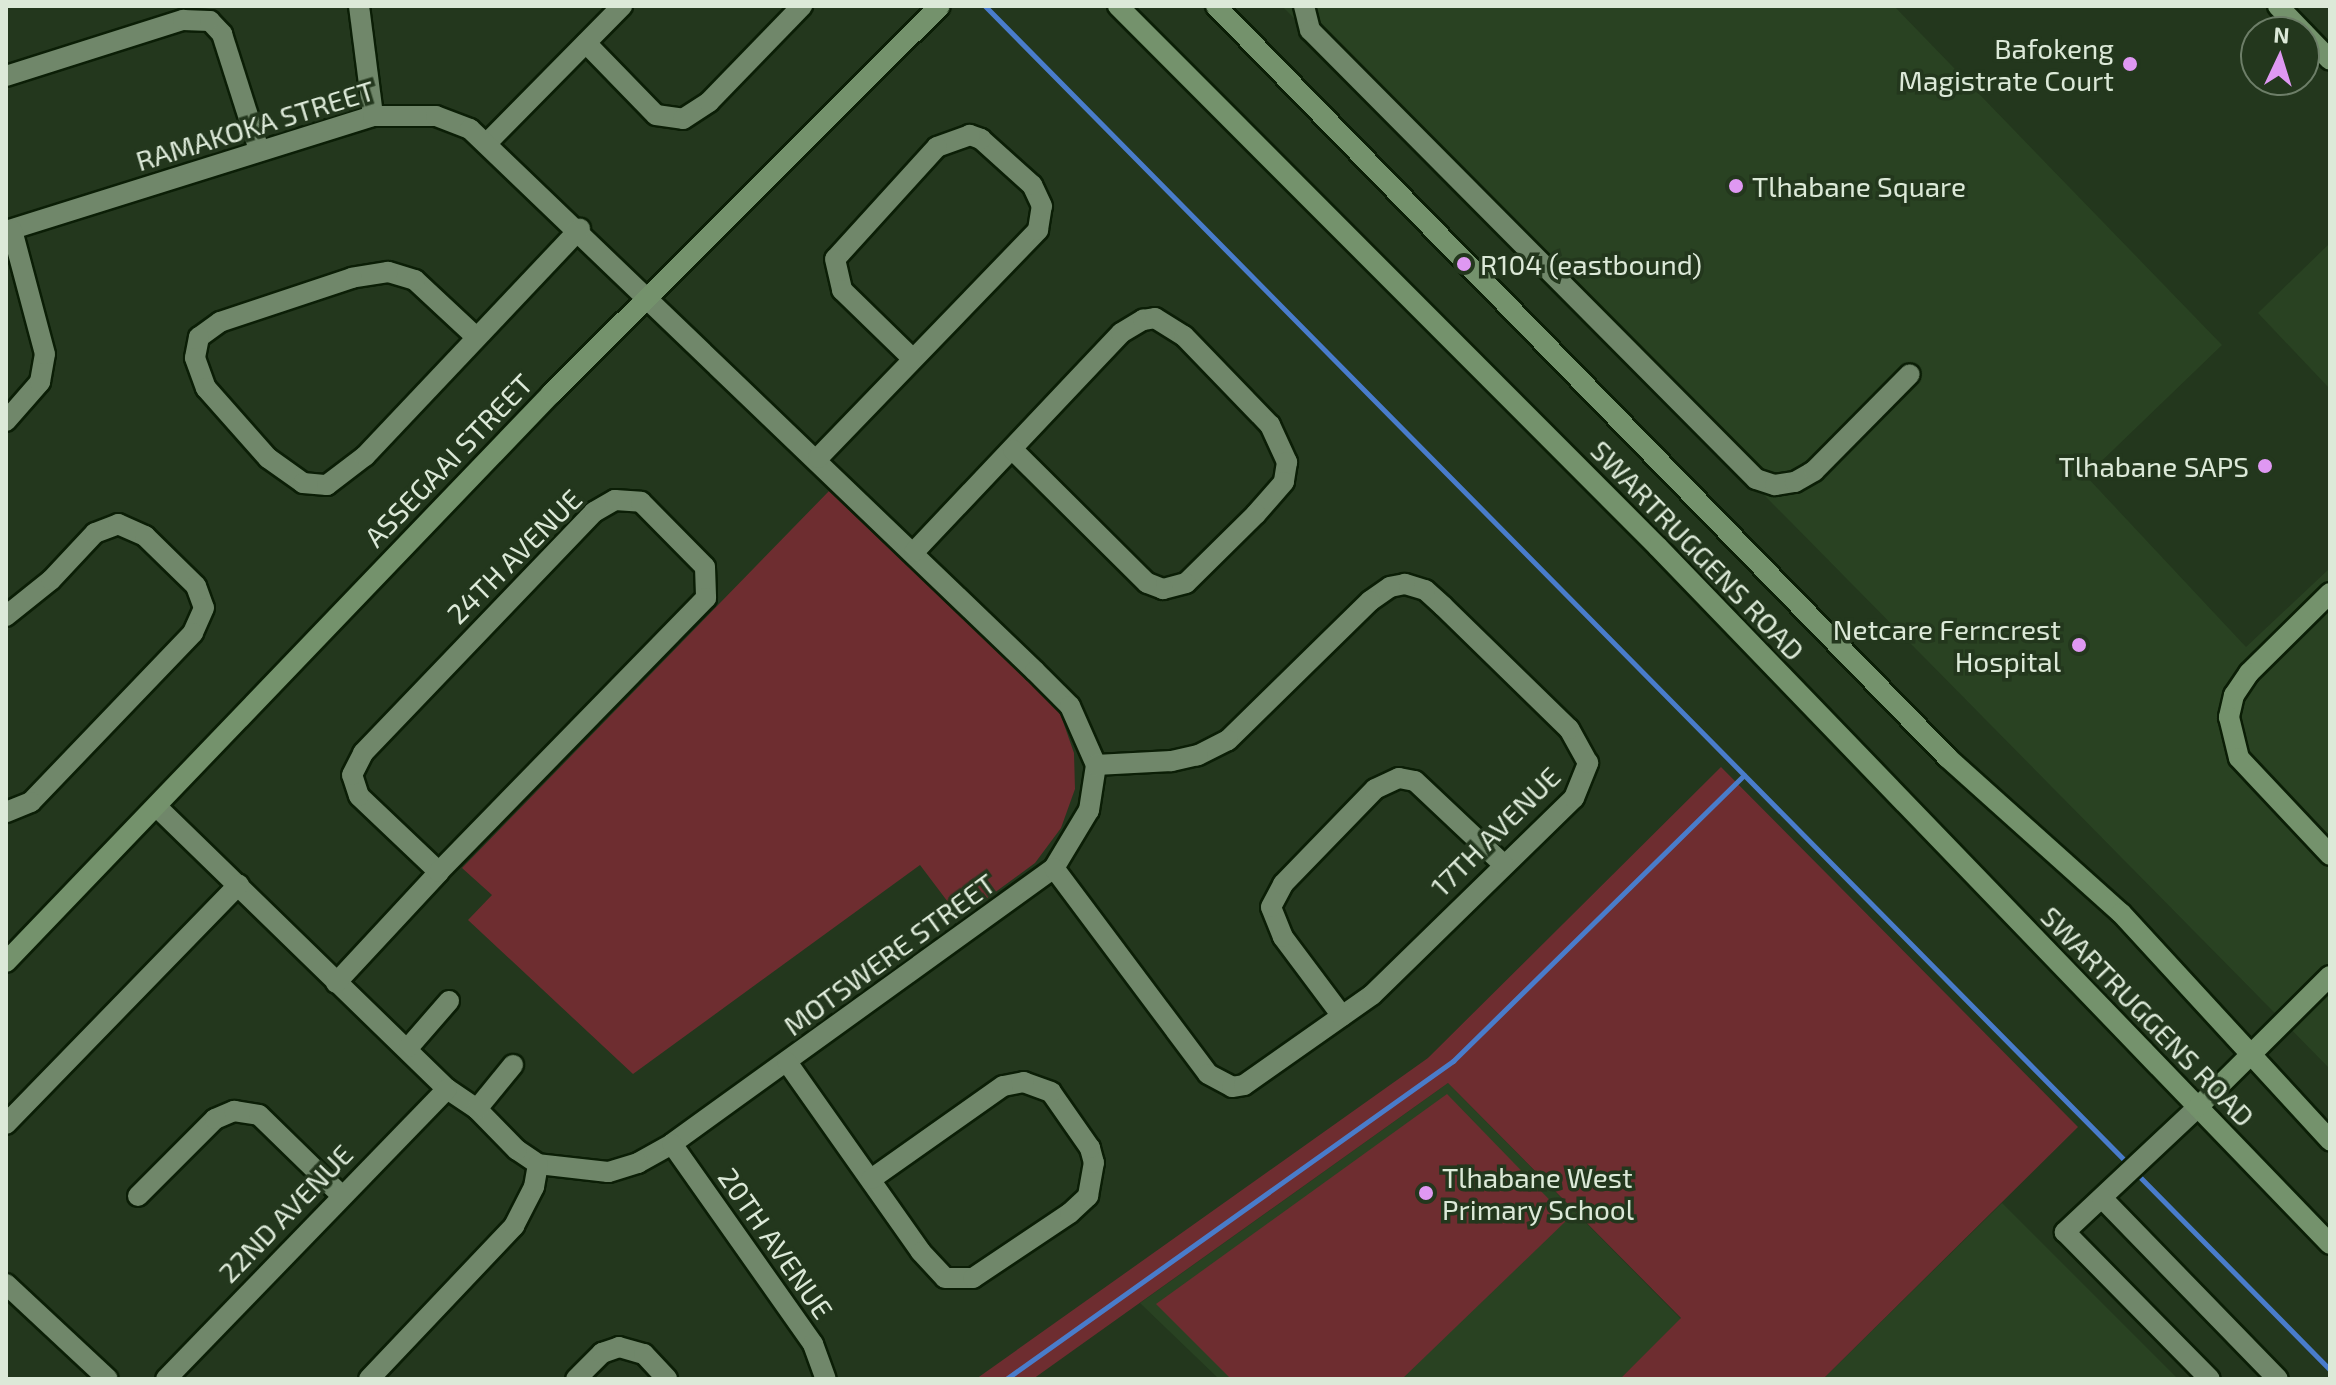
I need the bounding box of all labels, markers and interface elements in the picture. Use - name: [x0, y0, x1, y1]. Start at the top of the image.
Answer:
- north arrow: [2240, 16, 2320, 96]
- text: N: [2273, 21, 2290, 48]
- place label: Bafokeng Magistrate Court: [1898, 31, 2114, 97]
- marker: Bafokeng Magistrate Court: [2121, 55, 2139, 73]
- street label: RAMAKOKA STREET: [131, 73, 379, 177]
- place label: Tlhabane Square: [1752, 169, 1966, 203]
- marker: Tlhabane Square: [1727, 177, 1745, 195]
- place label: R104 (eastbound): [1480, 247, 1702, 281]
- marker: R104 (eastbound): [1455, 255, 1473, 273]
- street label: ASSEGAAI STREET: [357, 367, 539, 553]
- street label: SWARTRUGGENS ROAD: [1584, 433, 1812, 667]
- place label: Tlhabane SAPS: [2059, 449, 2249, 483]
- marker: Tlhabane SAPS: [2256, 457, 2274, 475]
- street label: 24TH AVENUE: [439, 481, 589, 631]
- place label: Netcare Ferncrest Hospital: [1833, 612, 2061, 678]
- marker: Netcare Ferncrest Hospital: [2068, 634, 2090, 656]
- street label: 17TH AVENUE: [1423, 759, 1567, 903]
- street label: MOTSWERE STREET: [777, 866, 1001, 1042]
- street label: SWARTRUGGENS ROAD: [2034, 899, 2262, 1133]
- street label: 22ND AVENUE: [211, 1137, 359, 1289]
- place label: Tlhabane West Primary School: [1442, 1160, 1635, 1226]
- street label: 20TH AVENUE: [711, 1161, 841, 1325]
- marker: Tlhabane West Primary School: [1417, 1184, 1435, 1202]

